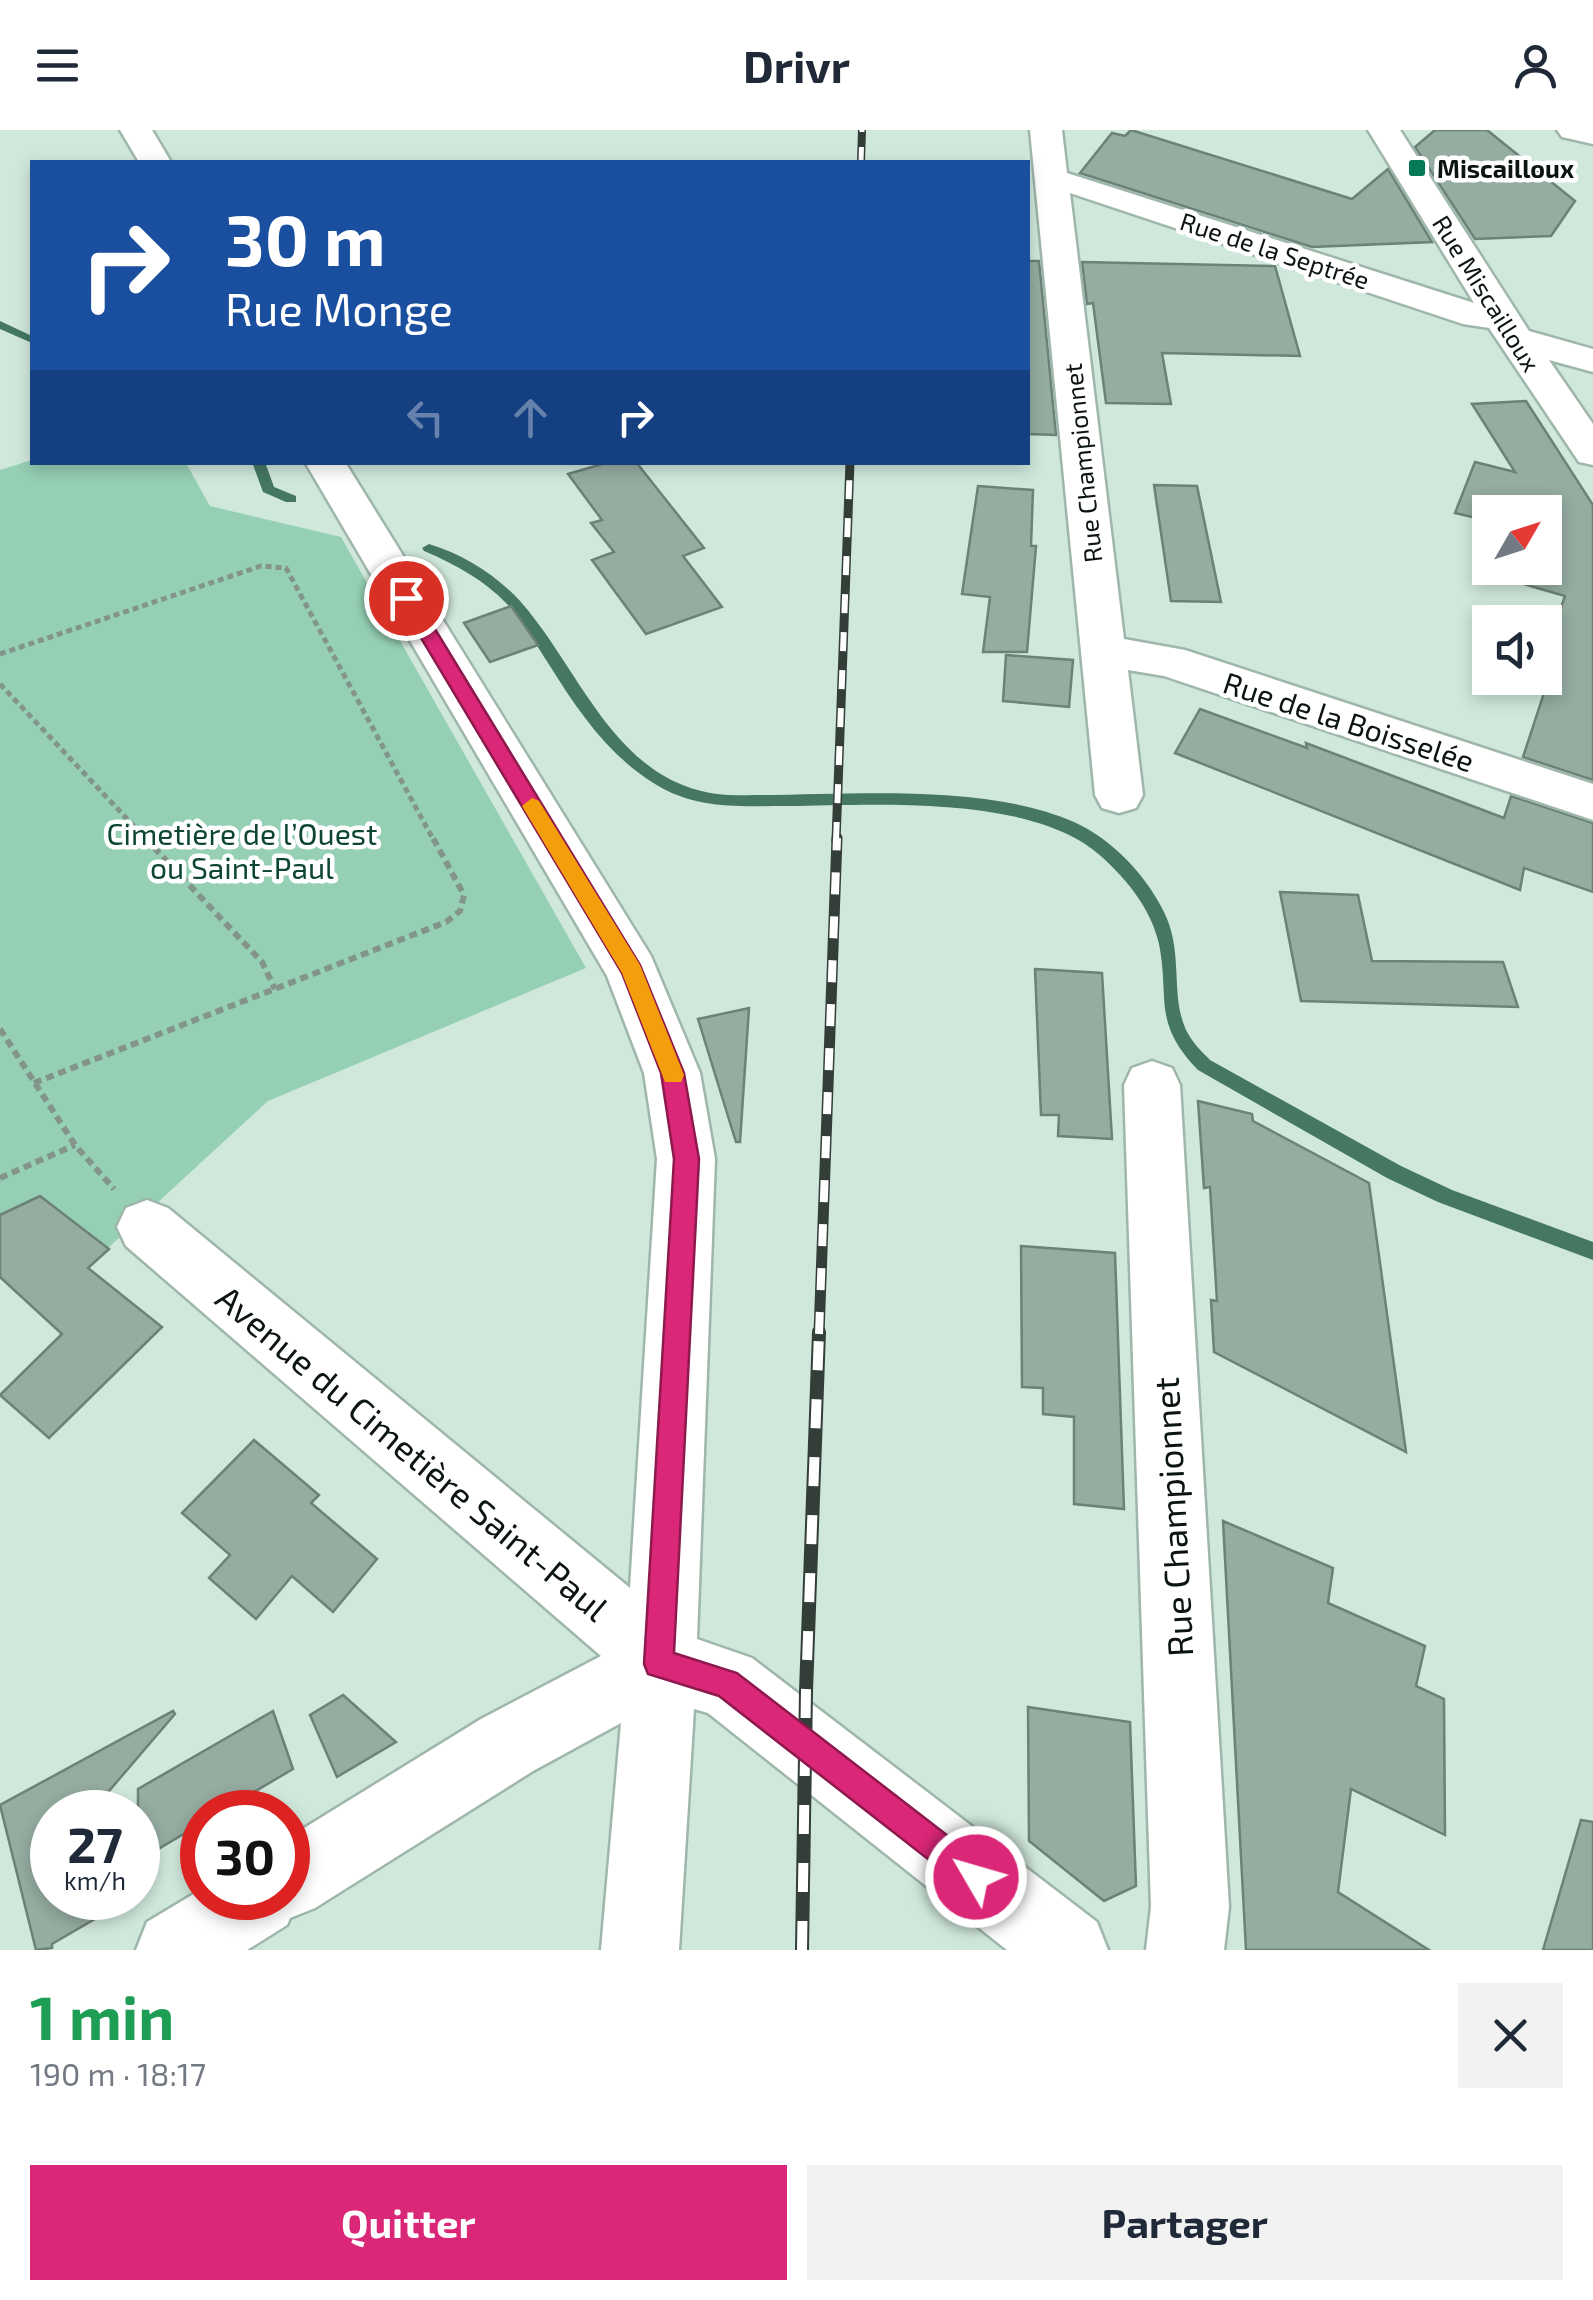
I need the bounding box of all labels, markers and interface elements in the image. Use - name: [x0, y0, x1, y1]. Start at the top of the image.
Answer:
- icon: menu: [30, 38, 85, 93]
- text: Drivr: [743, 38, 850, 92]
- icon: person: [1508, 38, 1563, 93]
- place label: Miscailloux: [1437, 153, 1574, 183]
- marker: Miscailloux: [1406, 157, 1428, 179]
- text: 30 m: [225, 196, 386, 280]
- icon: right: [60, 200, 190, 330]
- street label: Rue de la Septrée: [1177, 205, 1373, 295]
- street label: Rue Miscailloux: [1427, 209, 1547, 377]
- text: Rue Monge: [225, 281, 453, 335]
- street label: Rue Championnet: [1057, 362, 1107, 564]
- icon: left: [398, 390, 453, 445]
- icon: ahead: [503, 390, 558, 445]
- icon: right: [608, 390, 663, 445]
- north arrow: [1472, 495, 1562, 585]
- map controls: [1472, 495, 1562, 695]
- pin: [364, 556, 449, 641]
- icon: arrive: [379, 571, 434, 626]
- button: sound: [1472, 605, 1562, 695]
- street label: Rue de la Boisselée: [1219, 664, 1479, 778]
- park label: Cimetière de l’Ouest ou Saint-Paul: [106, 815, 378, 885]
- street label: Avenue du Cimetière Saint-Paul: [208, 1276, 618, 1629]
- street label: Rue Championnet: [1144, 1376, 1200, 1658]
- speed limit sign: 30: [180, 1790, 310, 1920]
- text: 27: [67, 1813, 123, 1873]
- position arrow: [924, 1825, 1028, 1929]
- text: km/h: [64, 1865, 126, 1895]
- text: 1 min: [30, 1980, 174, 2052]
- button: close: [1458, 1983, 1563, 2088]
- text: 190 m · 18:17: [30, 2054, 206, 2092]
- button: Quitter: [30, 2165, 787, 2280]
- button: Partager: [807, 2165, 1563, 2280]

